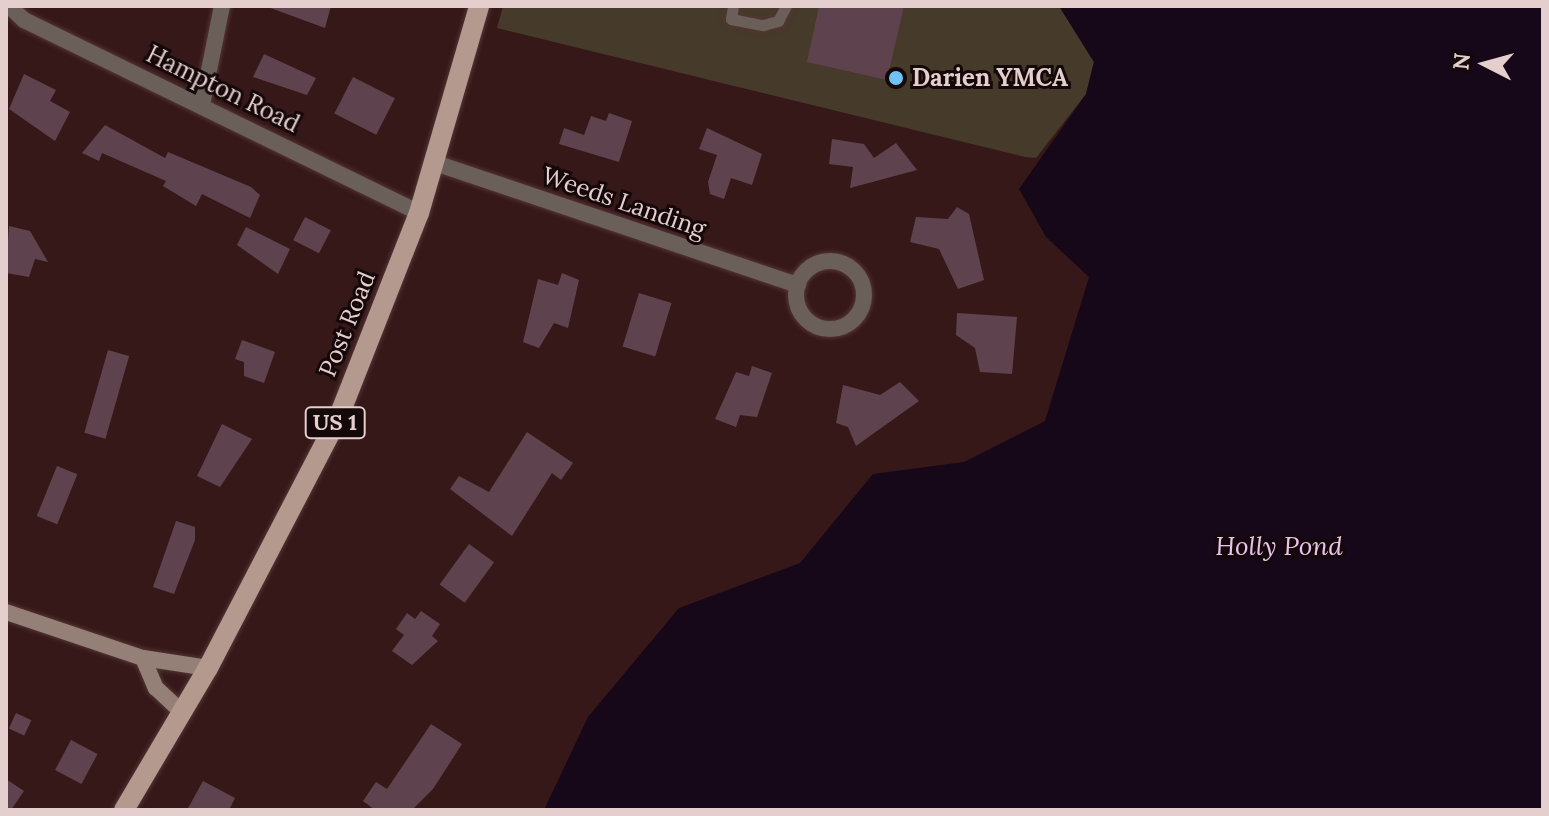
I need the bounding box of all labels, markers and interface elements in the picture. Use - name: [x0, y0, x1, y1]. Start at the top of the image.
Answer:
- north arrow: [1445, 24, 1525, 104]
- street label: Hampton Road: [142, 40, 304, 138]
- text: N: [1446, 52, 1476, 71]
- place label: Darien YMCA: [912, 64, 1068, 92]
- marker: Darien YMCA: [887, 69, 905, 87]
- street label: Weeds Landing: [539, 161, 709, 243]
- street label: Post Road: [313, 267, 381, 381]
- road number: US 1: [303, 405, 367, 441]
- water label: Holly Pond: [1215, 530, 1343, 562]

